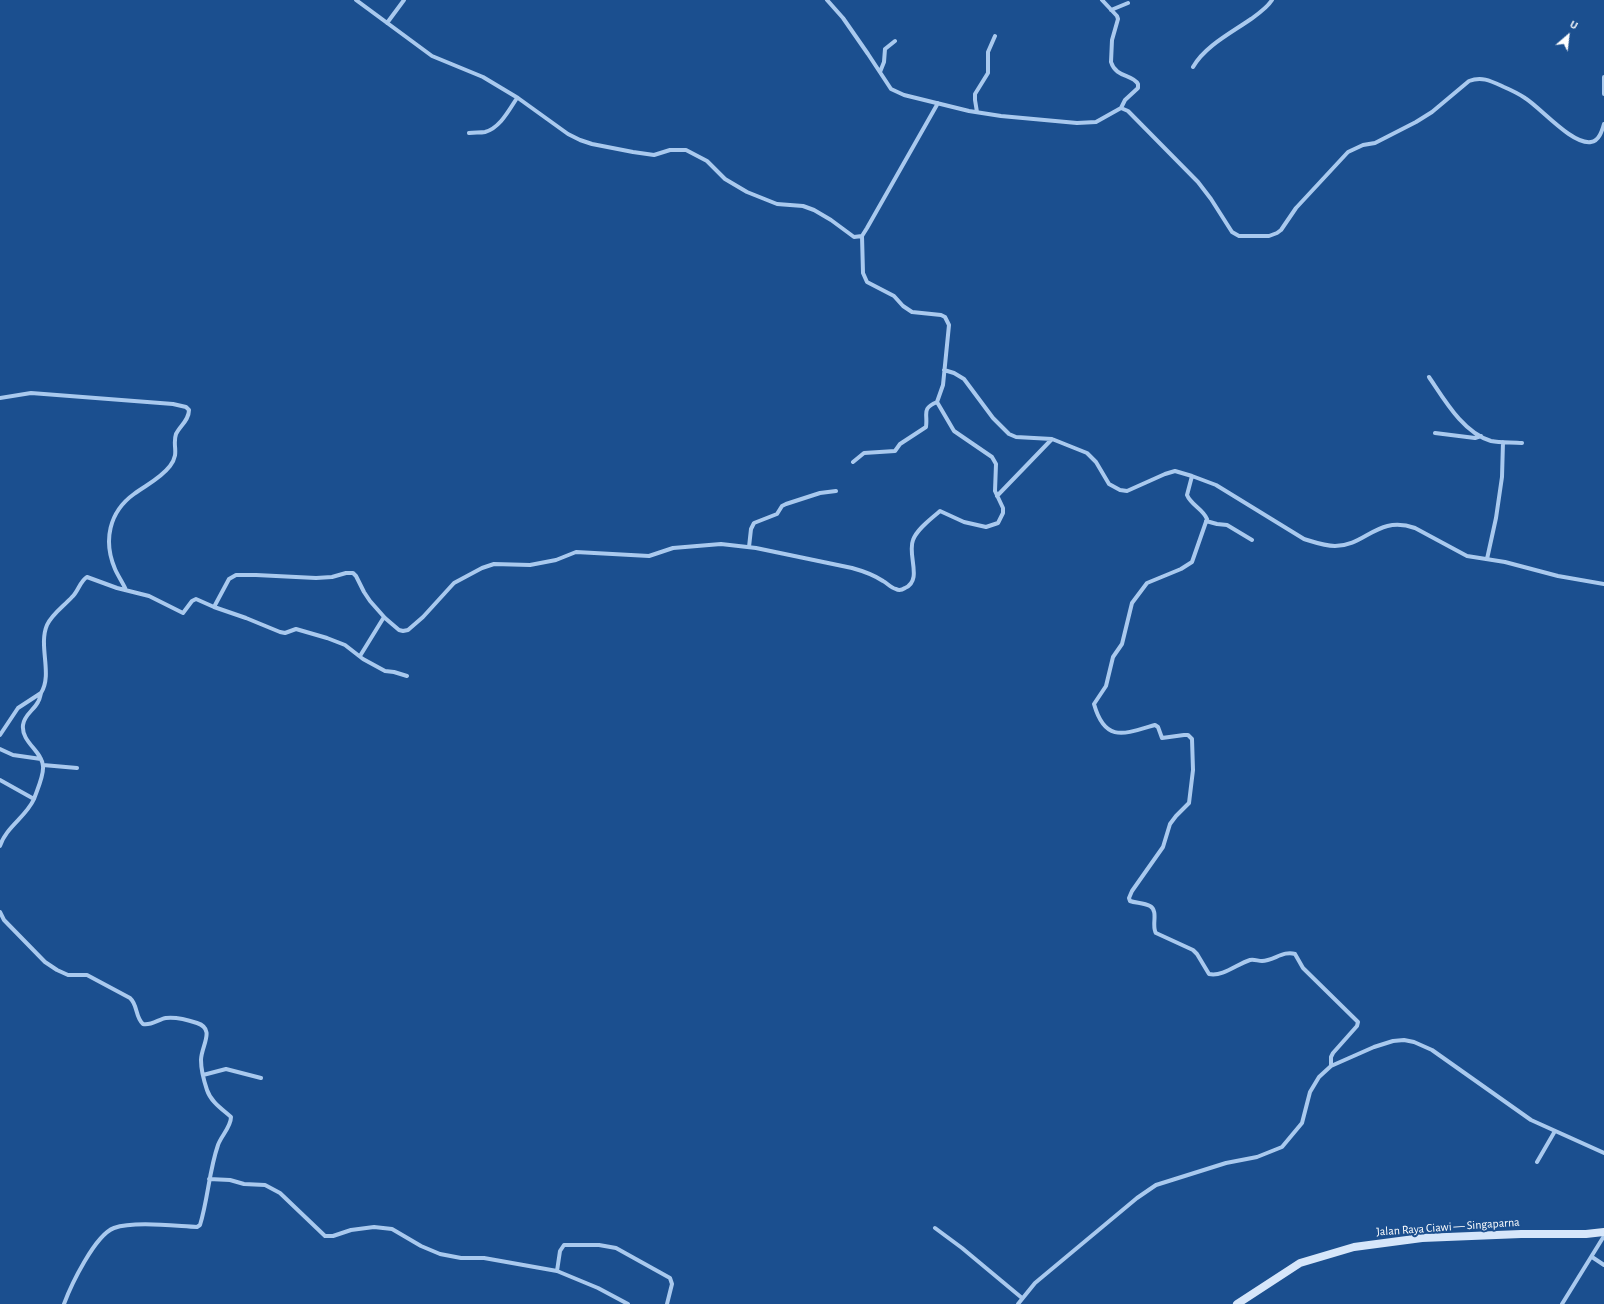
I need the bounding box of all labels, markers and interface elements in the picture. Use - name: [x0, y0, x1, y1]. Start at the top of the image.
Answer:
- north arrow: [1548, 16, 1588, 56]
- text: U: [1568, 18, 1580, 31]
- street label: Jalan Raya Ciawi — Singaparna: [1376, 1215, 1520, 1239]

